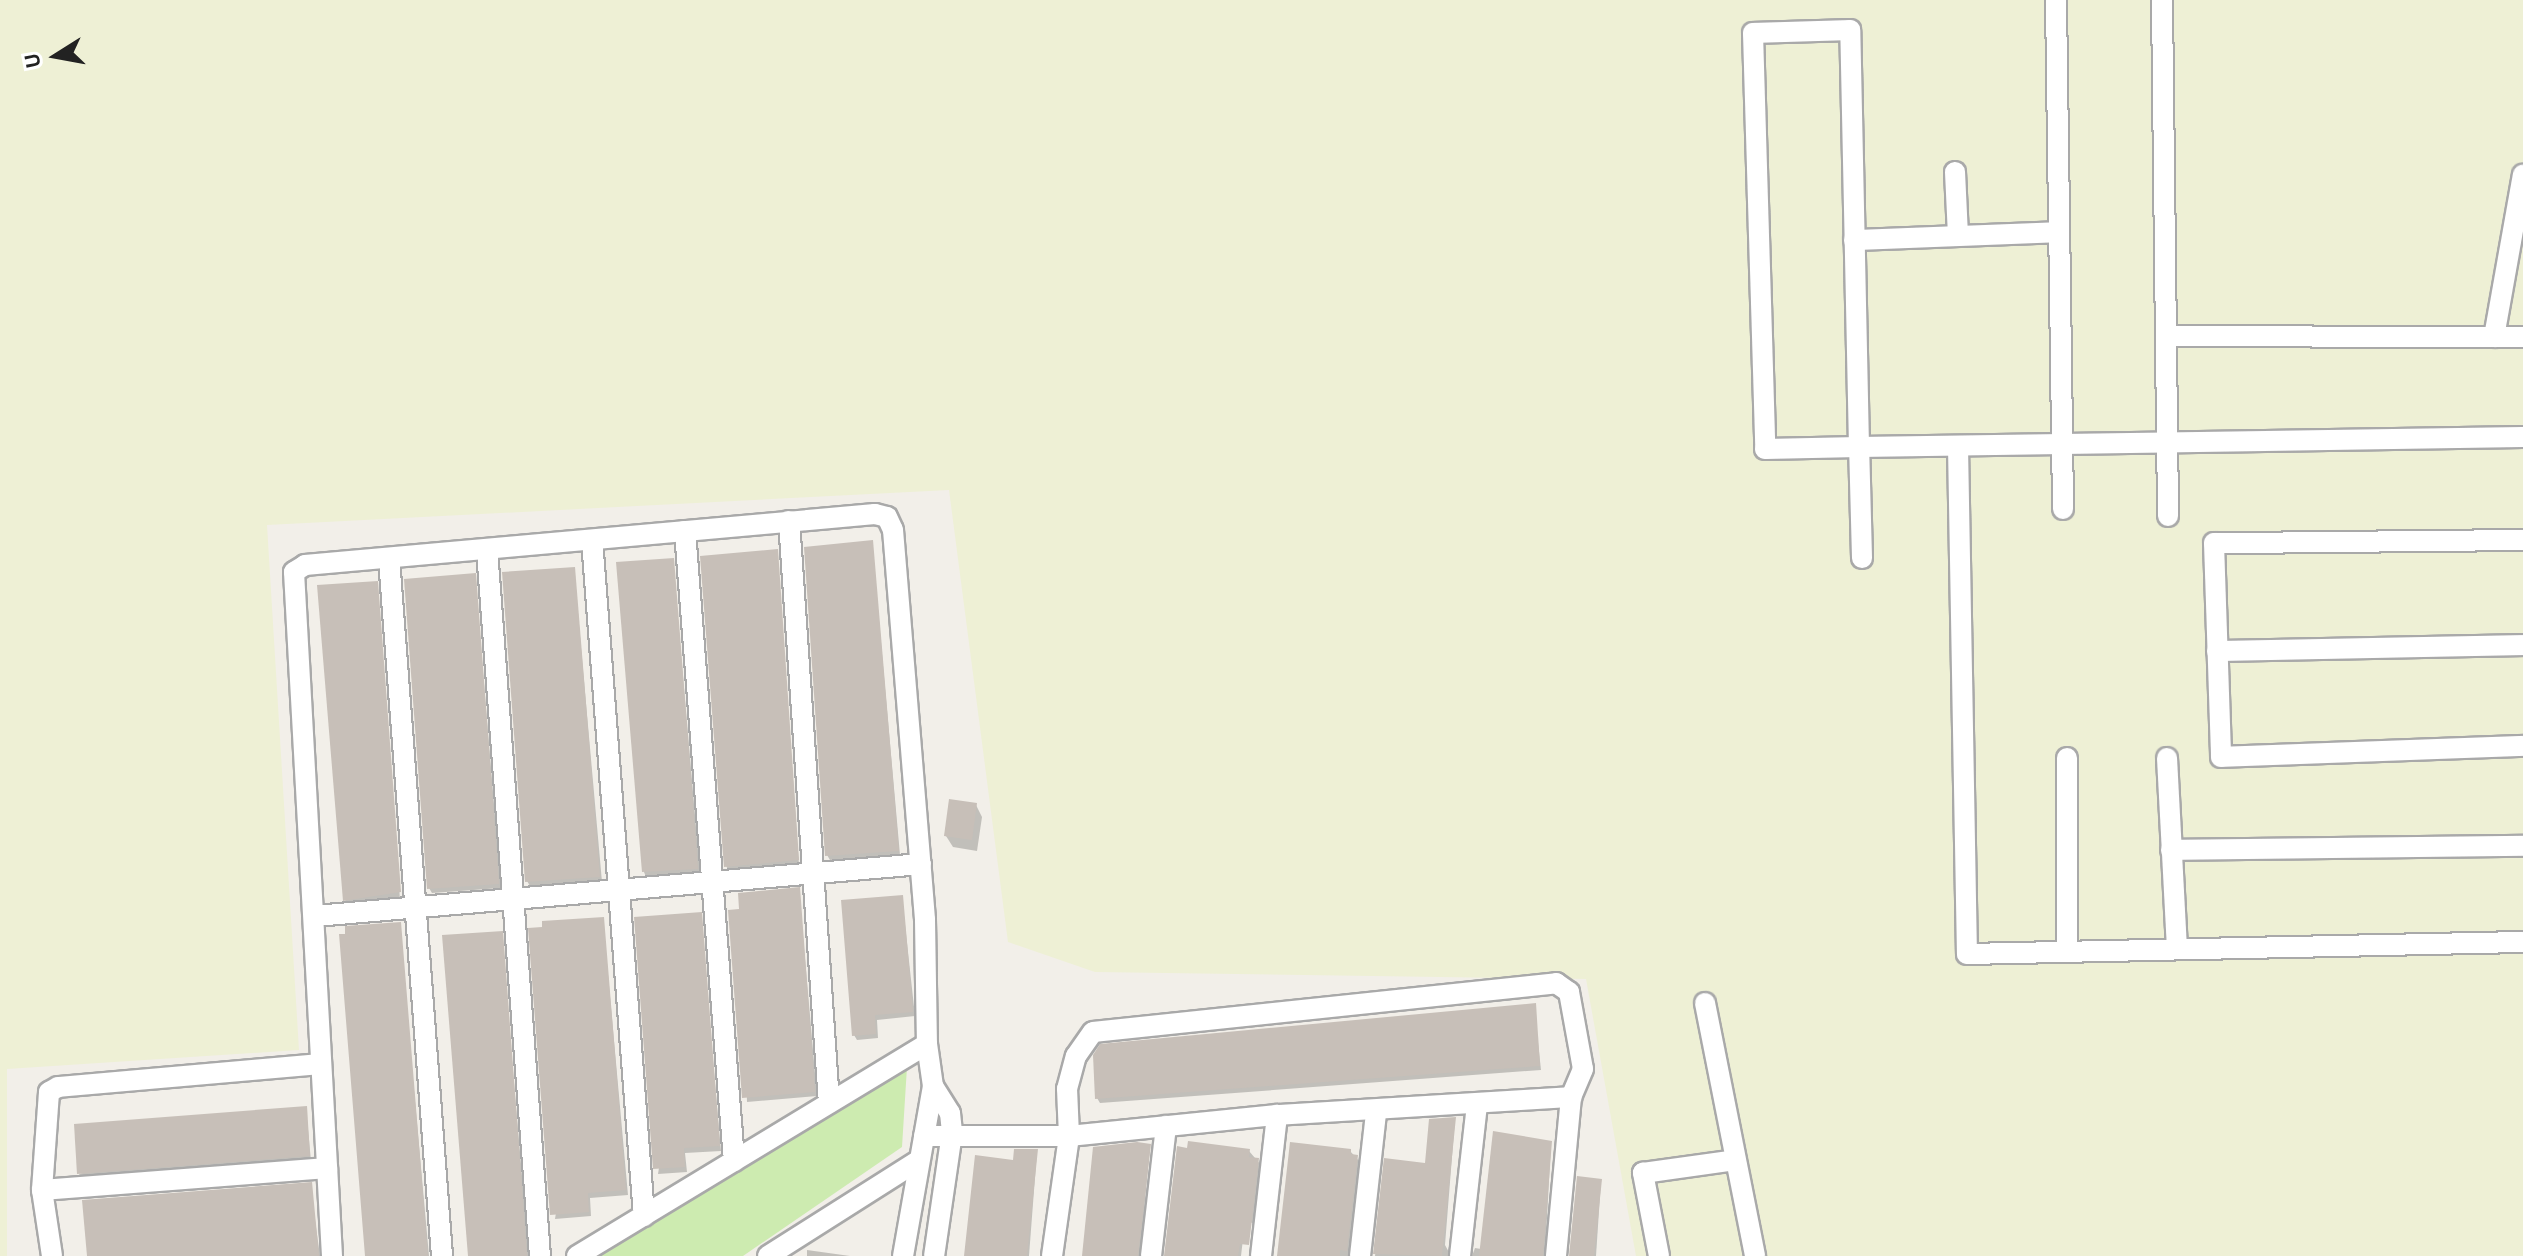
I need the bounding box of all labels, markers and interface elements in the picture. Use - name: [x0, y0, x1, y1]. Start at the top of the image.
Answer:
- north arrow: [16, 16, 96, 96]
- text: U: [20, 52, 45, 70]

